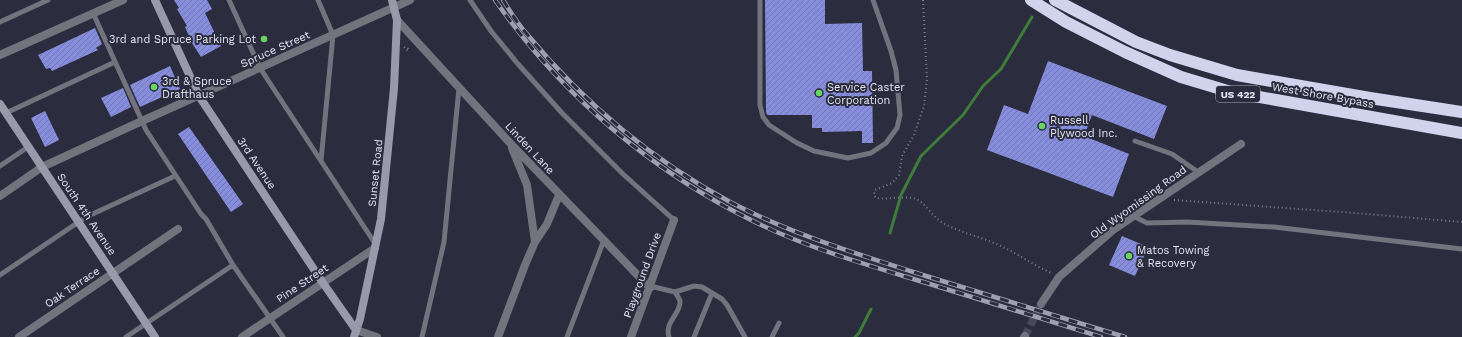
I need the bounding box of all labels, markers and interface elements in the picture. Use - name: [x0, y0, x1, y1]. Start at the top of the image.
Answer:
- street label: Spruce Street: [239, 28, 312, 71]
- place label: 3rd and Spruce Parking Lot: [109, 33, 256, 46]
- marker: 3rd and Spruce Parking Lot: [259, 34, 269, 44]
- place label: 3rd & Spruce Drafthaus: [162, 75, 232, 101]
- street label: West Shore Bypass: [1271, 80, 1375, 111]
- place label: Service Caster Corporation: [827, 81, 905, 107]
- marker: 3rd & Spruce Drafthaus: [149, 82, 159, 92]
- road number: US 422: [1216, 86, 1260, 102]
- marker: Service Caster Corporation: [814, 88, 824, 98]
- place label: Russell Plywood Inc.: [1050, 114, 1118, 140]
- street label: Linden Lane: [502, 120, 557, 177]
- marker: Russell Plywood Inc.: [1037, 121, 1047, 131]
- street label: 3rd Avenue: [234, 135, 279, 192]
- street label: Sunset Road: [365, 139, 386, 207]
- street label: Old Wyomissing Road: [1088, 163, 1189, 242]
- street label: South 4th Avenue: [54, 171, 119, 258]
- street label: Playground Drive: [621, 231, 664, 320]
- place label: Matos Towing & Recovery: [1137, 244, 1210, 270]
- marker: Matos Towing & Recovery: [1124, 251, 1134, 261]
- street label: Pine Street: [274, 261, 331, 305]
- street label: Oak Terrace: [42, 264, 102, 310]

